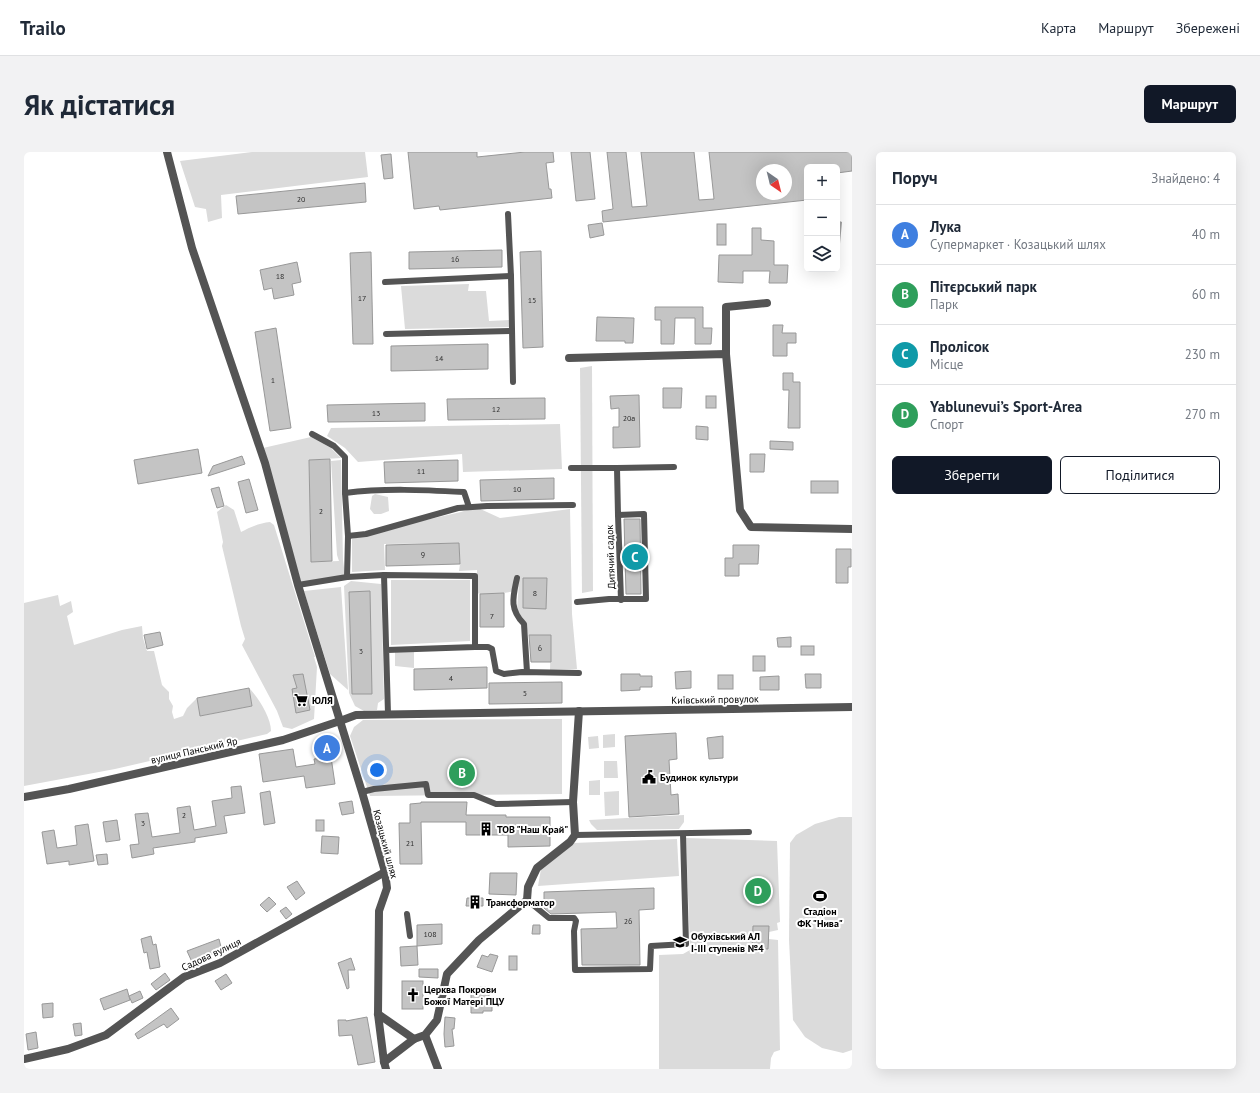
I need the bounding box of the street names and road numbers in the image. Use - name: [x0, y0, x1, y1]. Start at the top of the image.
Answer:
- street label: Дитячий садок: [603, 524, 618, 589]
- street label: Київський провулок: [671, 692, 759, 707]
- street label: вулиця Панський Яр: [150, 734, 239, 767]
- street label: Козацький шлях: [370, 808, 401, 880]
- street label: Садова вулиця: [179, 935, 243, 974]

